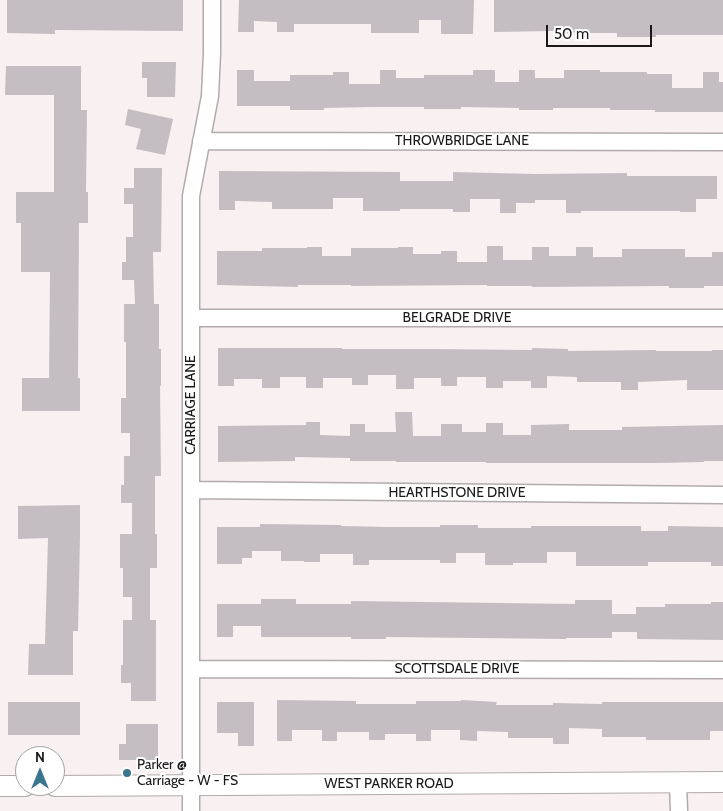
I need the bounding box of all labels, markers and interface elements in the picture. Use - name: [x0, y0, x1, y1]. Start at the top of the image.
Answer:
- scale bar: [548, 15, 654, 47]
- text: 50 m: [554, 25, 589, 43]
- street label: THROWBRIDGE LANE: [395, 133, 529, 149]
- street label: BELGRADE DRIVE: [403, 310, 511, 326]
- street label: CARRIAGE LANE: [183, 355, 199, 455]
- street label: HEARTHSTONE DRIVE: [388, 485, 526, 501]
- street label: SCOTTSDALE DRIVE: [394, 661, 520, 677]
- north arrow: [15, 746, 65, 796]
- text: N: [35, 748, 45, 766]
- place label: Parker @ Carriage - W - FS: [137, 757, 238, 790]
- marker: Parker @ Carriage - W - FS: [121, 767, 133, 779]
- street label: WEST PARKER ROAD: [324, 776, 454, 792]

